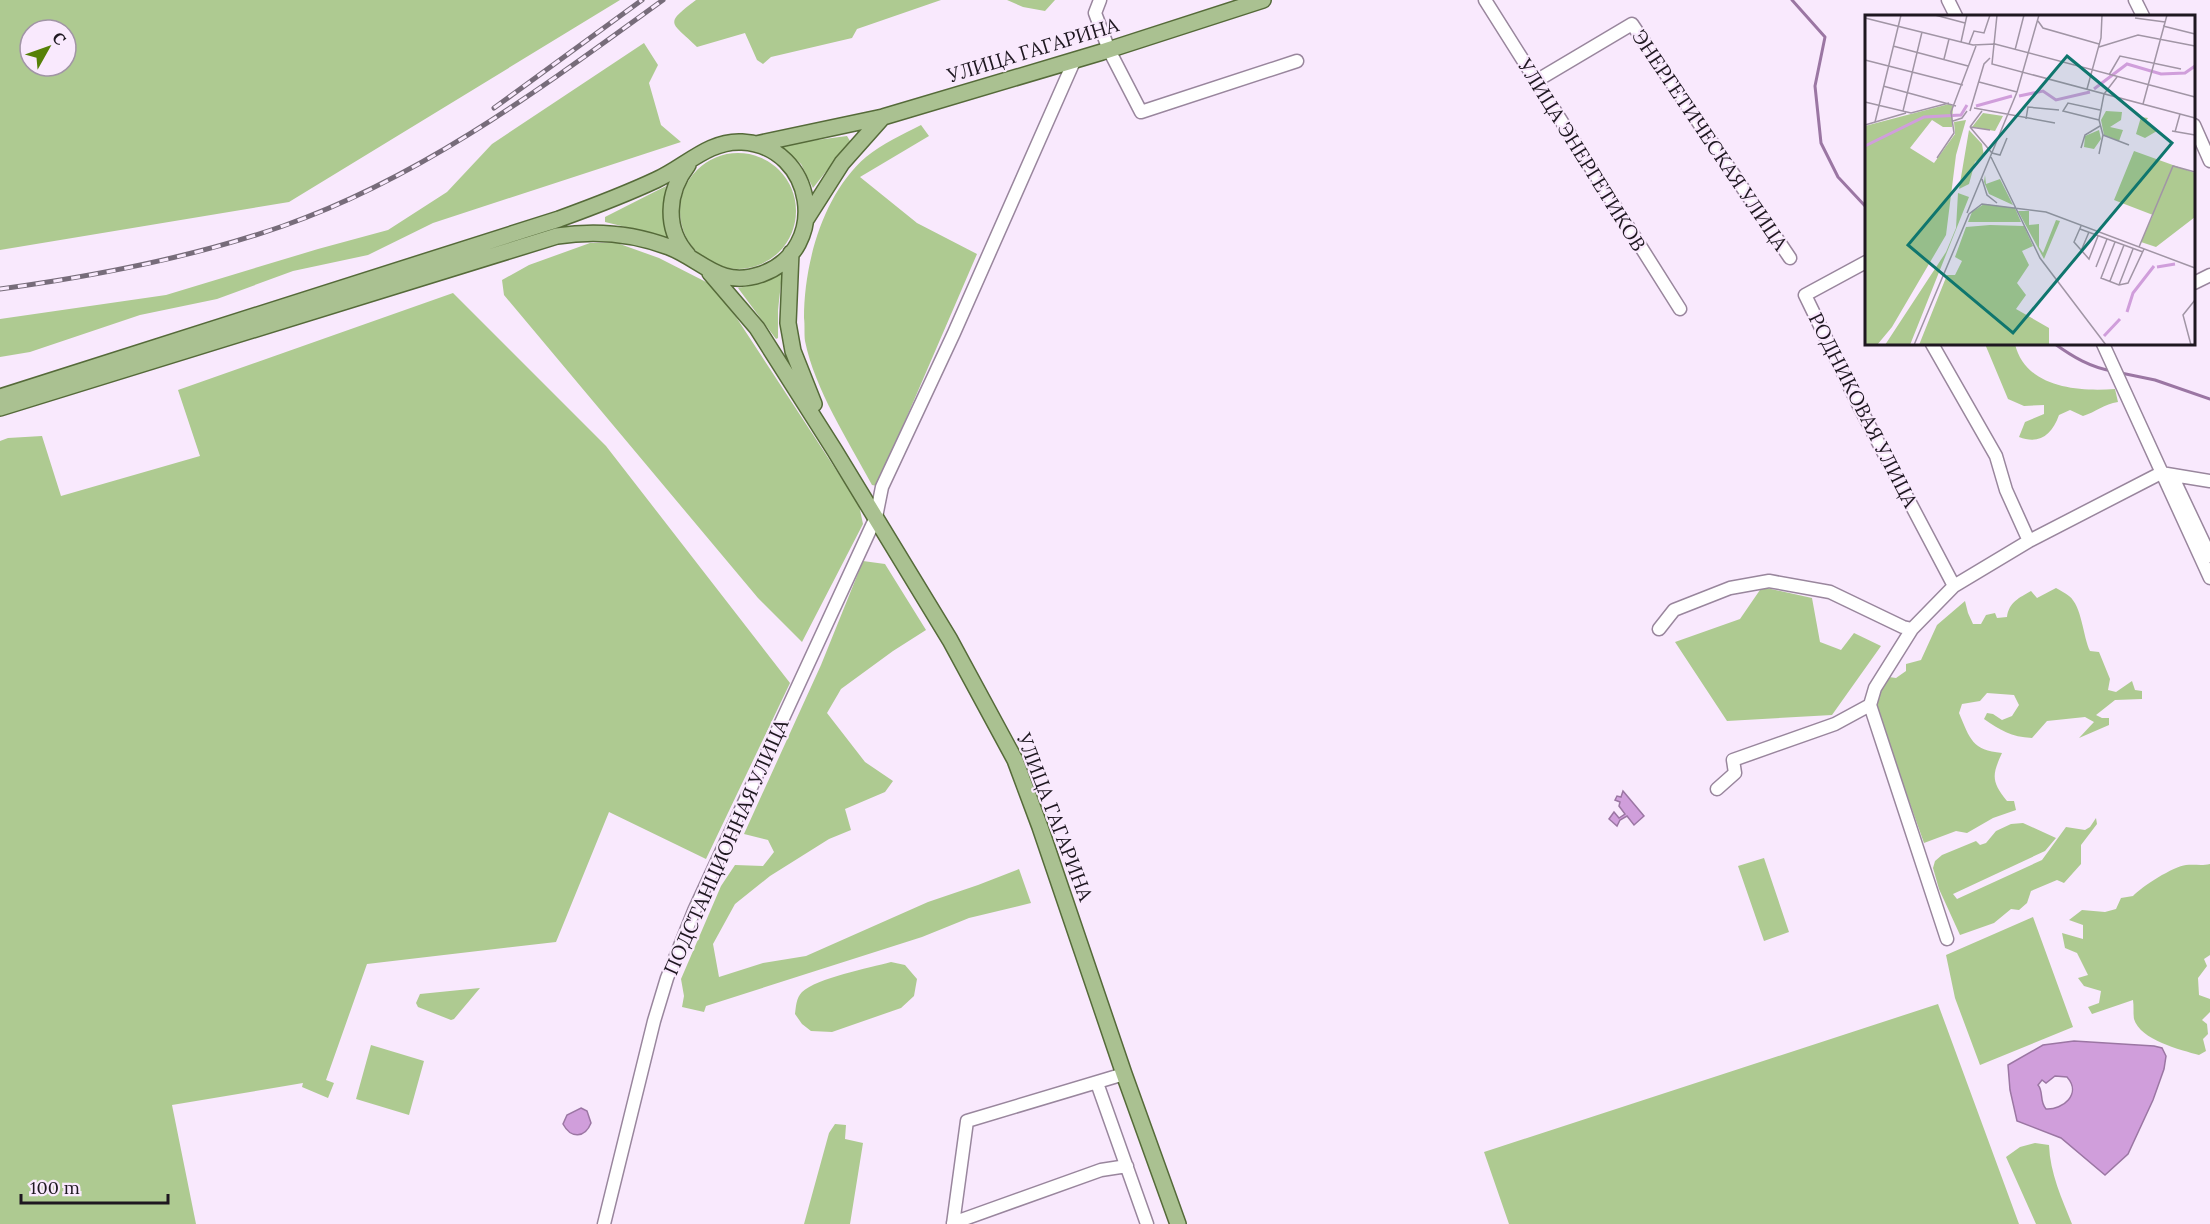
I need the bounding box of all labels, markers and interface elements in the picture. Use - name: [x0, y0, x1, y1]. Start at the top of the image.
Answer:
- street label: УЛИЦА ГАГАРИНА: [943, 11, 1122, 88]
- inset map: [1865, 15, 2195, 345]
- north arrow: [18, 18, 78, 78]
- street label: ЭНЕРГЕТИЧЕСКАЯ УЛИЦА: [1627, 25, 1794, 255]
- text: С: [48, 28, 71, 49]
- street label: УЛИЦА ЭНЕРГЕТИКОВ: [1512, 53, 1652, 256]
- street label: РОДНИКОВАЯ УЛИЦА: [1803, 308, 1924, 512]
- street label: ПОДСТАНЦИОННАЯ УЛИЦА: [658, 715, 794, 979]
- street label: УЛИЦА ГАГАРИНА: [1012, 728, 1099, 905]
- scale bar: [21, 1167, 168, 1205]
- text: 100 m: [30, 1176, 80, 1199]

